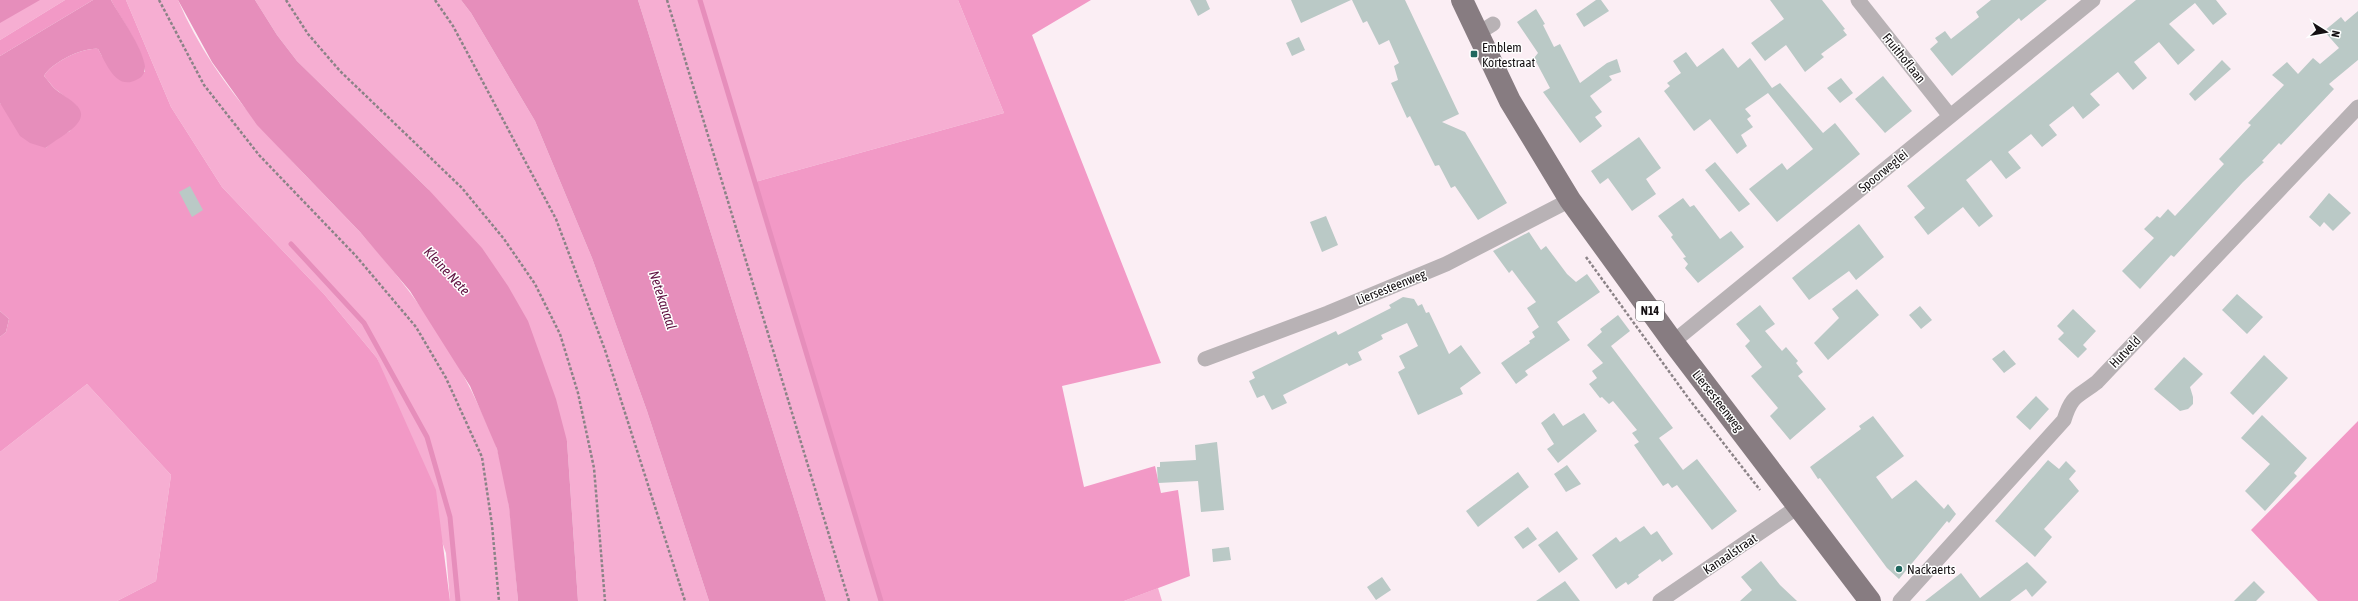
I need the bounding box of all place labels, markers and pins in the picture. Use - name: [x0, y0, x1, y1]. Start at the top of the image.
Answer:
- place label: Emblem Kortestraat: [1482, 40, 1535, 70]
- marker: Emblem Kortestraat: [1469, 49, 1479, 59]
- place label: Nackaerts: [1907, 562, 1956, 577]
- marker: Nackaerts: [1894, 564, 1904, 574]

